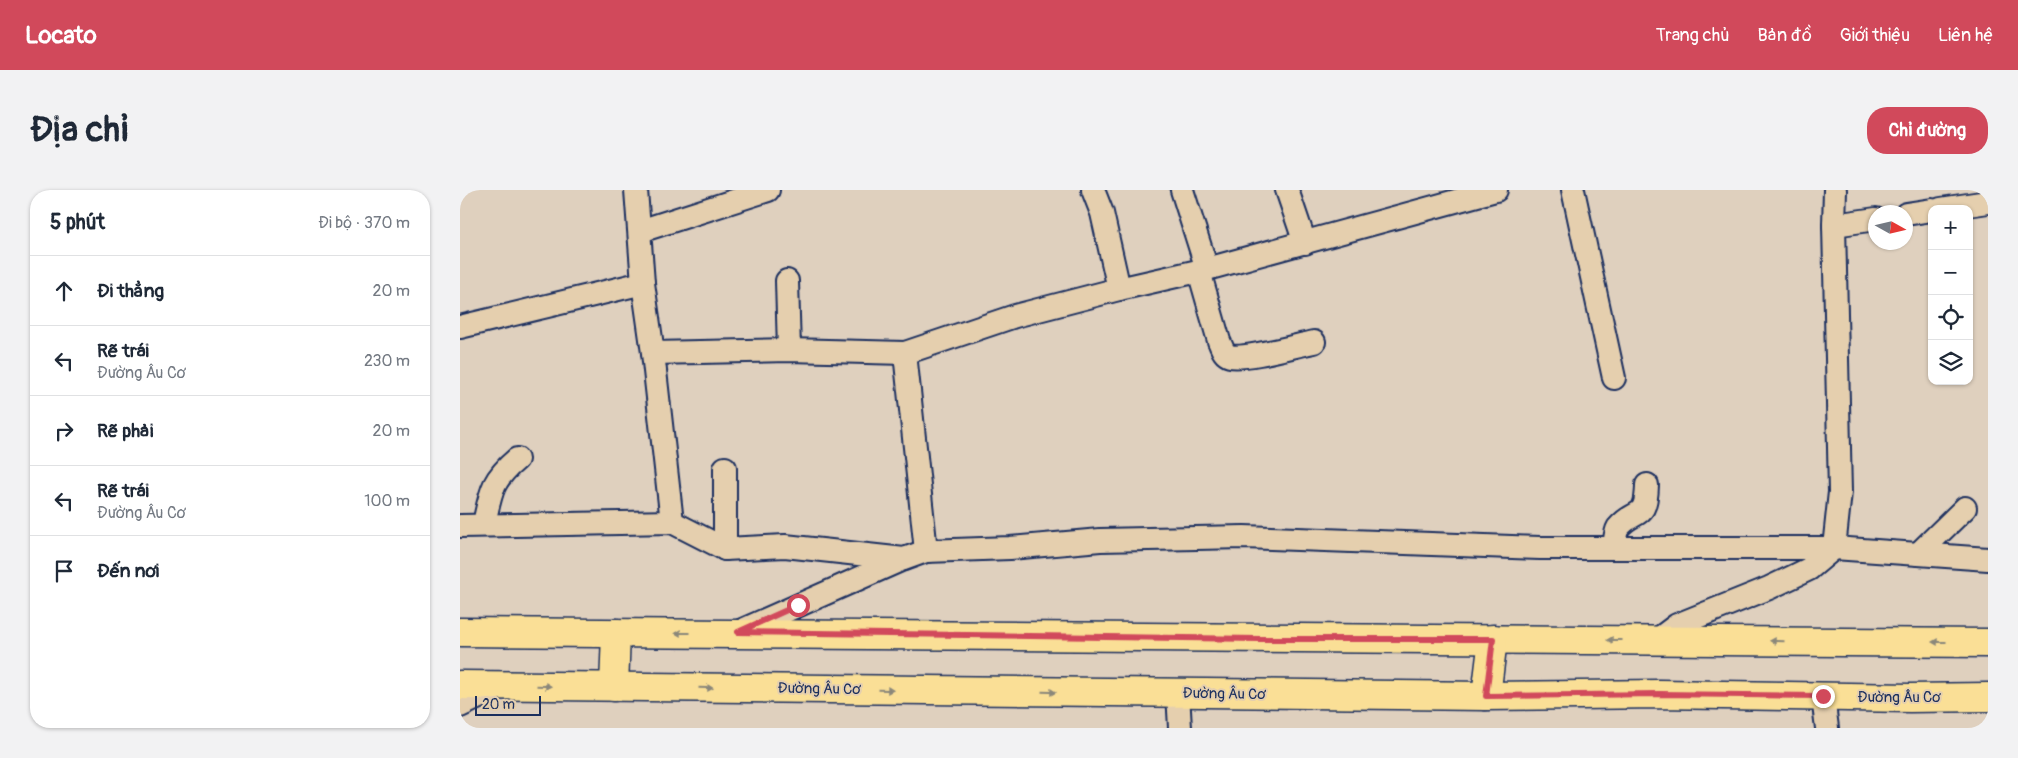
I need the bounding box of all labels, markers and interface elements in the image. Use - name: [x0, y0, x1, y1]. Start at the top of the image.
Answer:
- text: Locato: [25, 21, 97, 50]
- text: Trang chủ: [1656, 24, 1730, 47]
- text: Bản đồ: [1758, 24, 1812, 47]
- text: Giới thiệu: [1840, 24, 1910, 47]
- text: Liên hệ: [1938, 24, 1993, 47]
- button: Chỉ đường: [1867, 107, 1988, 154]
- text: Địa chỉ: [30, 108, 129, 152]
- north arrow: [1868, 205, 1913, 250]
- map controls: [1928, 205, 1973, 385]
- button: +: [1928, 205, 1973, 250]
- text: 5 phút: [50, 209, 105, 236]
- text: Đi bộ · 370 m: [318, 213, 410, 233]
- button: −: [1928, 250, 1973, 295]
- icon: ahead: [50, 277, 78, 305]
- text: Đi thẳng: [97, 279, 164, 303]
- text: 20 m: [372, 281, 410, 301]
- button: locate: [1928, 295, 1973, 340]
- text: Rẽ trái: [97, 339, 149, 363]
- button: layers: [1928, 340, 1973, 385]
- icon: left: [50, 347, 78, 375]
- text: 230 m: [364, 351, 410, 371]
- text: Đường Âu Cơ: [97, 363, 186, 383]
- icon: right: [50, 417, 78, 445]
- text: Rẽ phải: [97, 419, 153, 443]
- text: 20 m: [372, 421, 410, 441]
- text: Rẽ trái: [97, 479, 149, 503]
- icon: left: [50, 487, 78, 515]
- text: 100 m: [364, 491, 410, 511]
- text: Đường Âu Cơ: [97, 503, 186, 523]
- icon: arrive: [50, 557, 78, 585]
- text: Đến nơi: [97, 559, 159, 583]
- route start: [787, 594, 810, 617]
- one-way arrow: [674, 629, 690, 637]
- one-way arrow: [1606, 636, 1622, 644]
- one-way arrow: [1769, 637, 1785, 645]
- one-way arrow: [1931, 638, 1947, 646]
- street label: Đường Âu Cơ: [777, 679, 861, 699]
- one-way arrow: [536, 682, 552, 690]
- one-way arrow: [698, 684, 714, 692]
- street label: Đường Âu Cơ: [1182, 684, 1266, 704]
- route end: [1812, 685, 1835, 708]
- one-way arrow: [878, 686, 894, 694]
- one-way arrow: [1041, 688, 1057, 696]
- street label: Đường Âu Cơ: [1858, 688, 1941, 707]
- scale bar: [475, 693, 541, 716]
- text: 20 m: [482, 696, 515, 713]

